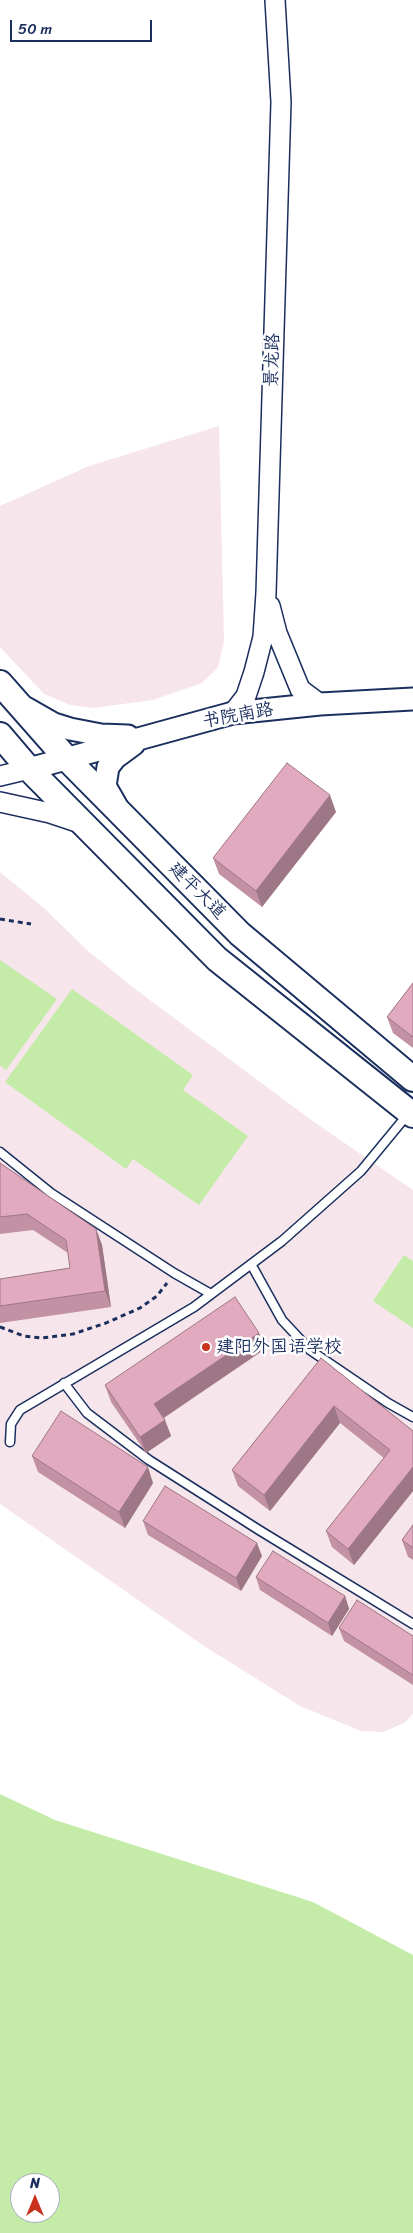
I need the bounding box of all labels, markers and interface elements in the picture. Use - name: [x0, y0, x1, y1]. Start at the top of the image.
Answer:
- scale bar: [12, 10, 155, 42]
- text: 50 m: [18, 16, 52, 42]
- street label: 景龙路: [261, 333, 285, 387]
- street label: 书院南路: [201, 699, 275, 733]
- street label: 建平大道: [164, 858, 230, 924]
- place label: 建阳外国语学校: [216, 1336, 342, 1358]
- marker: 建阳外国语学校: [200, 1341, 212, 1353]
- text: N: [30, 2171, 40, 2196]
- north arrow: [10, 2173, 60, 2223]

